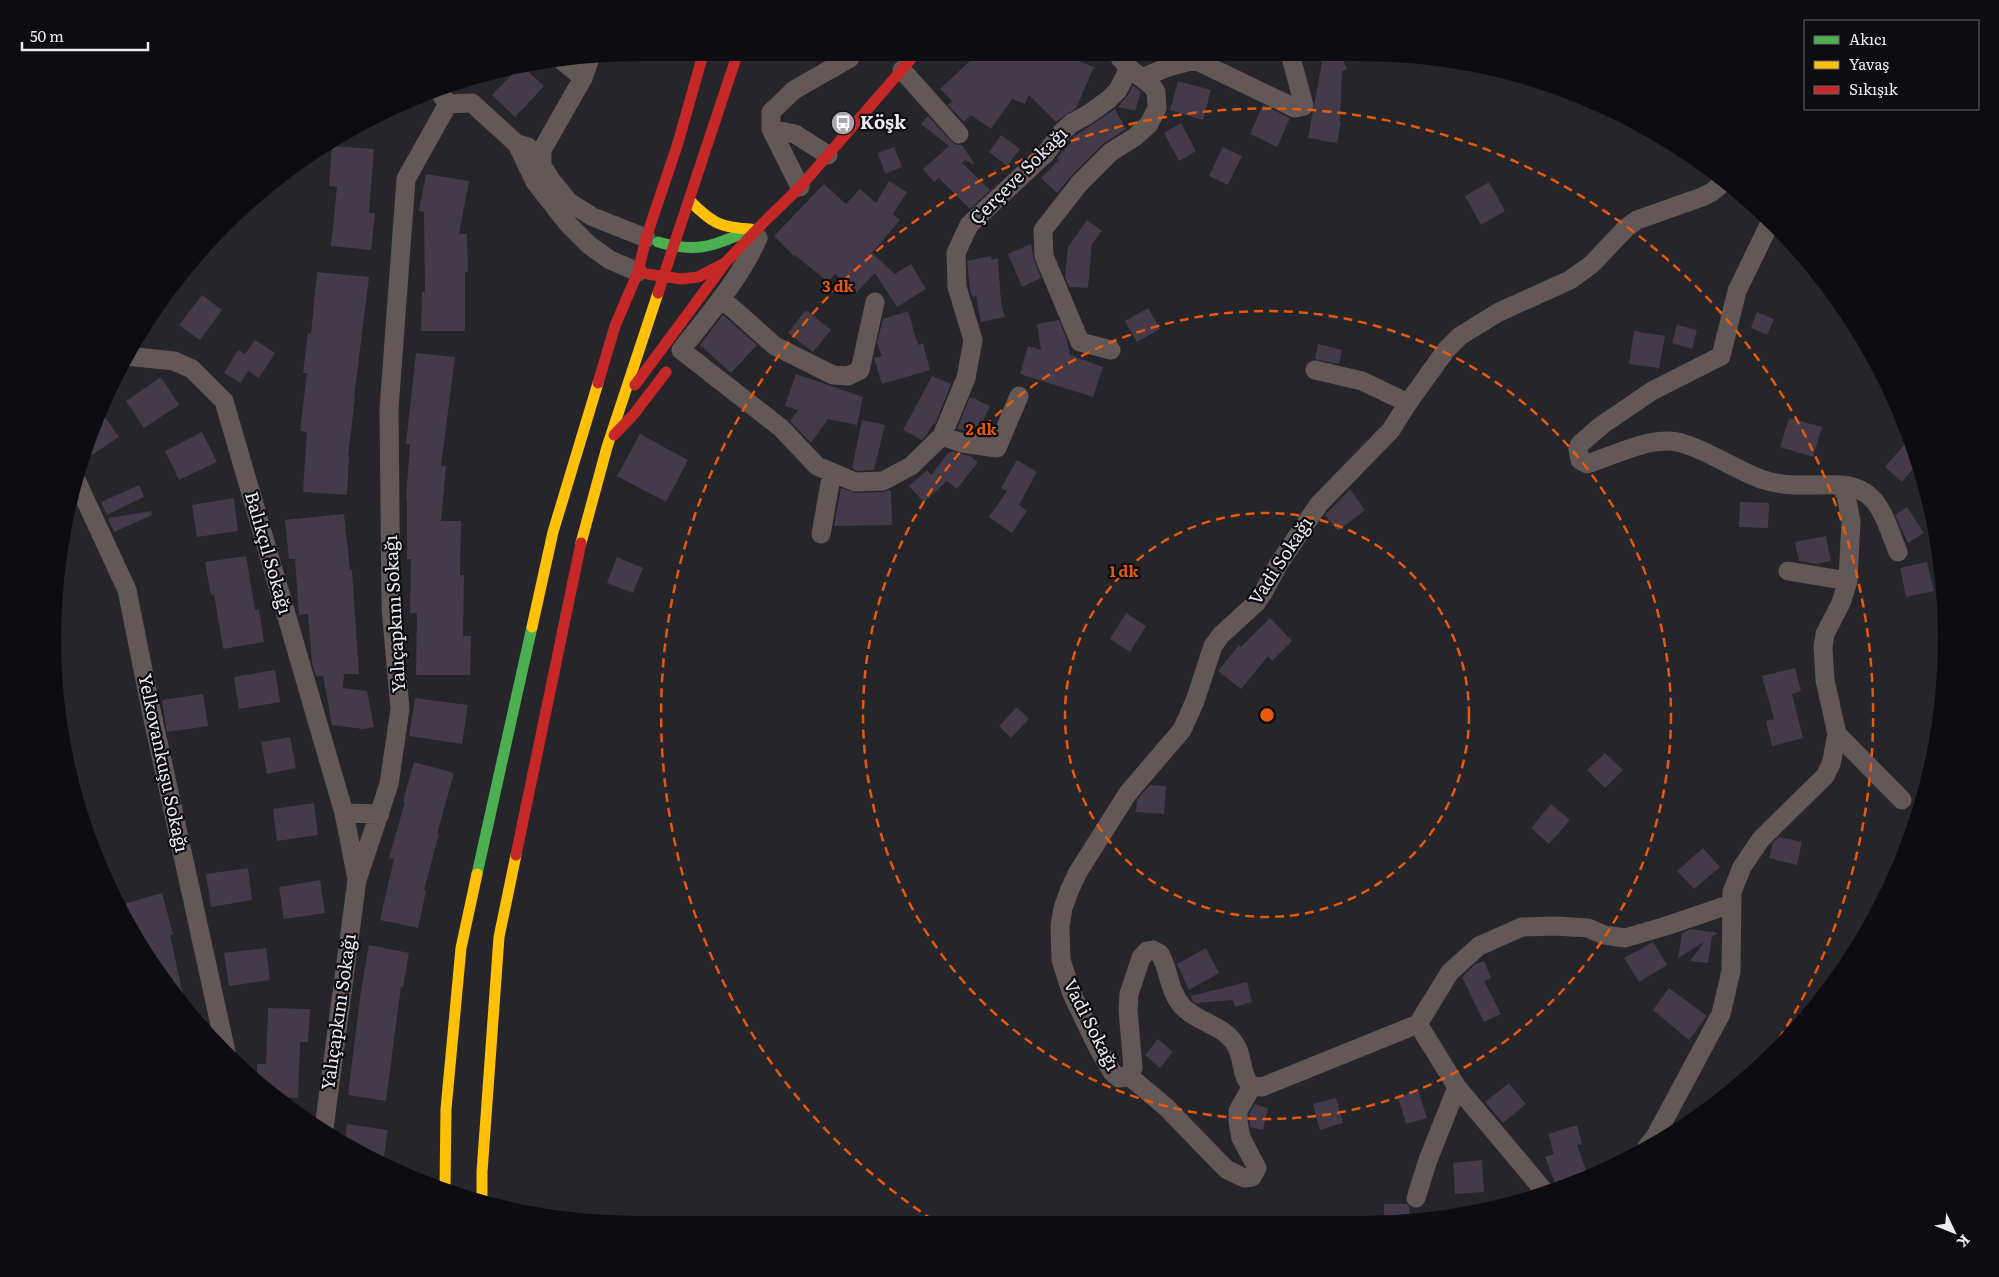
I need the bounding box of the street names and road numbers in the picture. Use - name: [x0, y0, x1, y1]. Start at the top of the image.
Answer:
- street label: Çerçeve Sokağı: [963, 120, 1073, 230]
- street label: Balıkçıl Sokağı: [239, 488, 300, 617]
- street label: Vadi Sokağı: [1241, 511, 1318, 609]
- street label: Yalıçapkını Sokağı: [376, 534, 411, 694]
- street label: Yelkovankuşu Sokağı: [132, 671, 197, 855]
- street label: Yalıçapkını Sokağı: [313, 932, 362, 1092]
- street label: Vadi Sokağı: [1058, 974, 1127, 1075]

